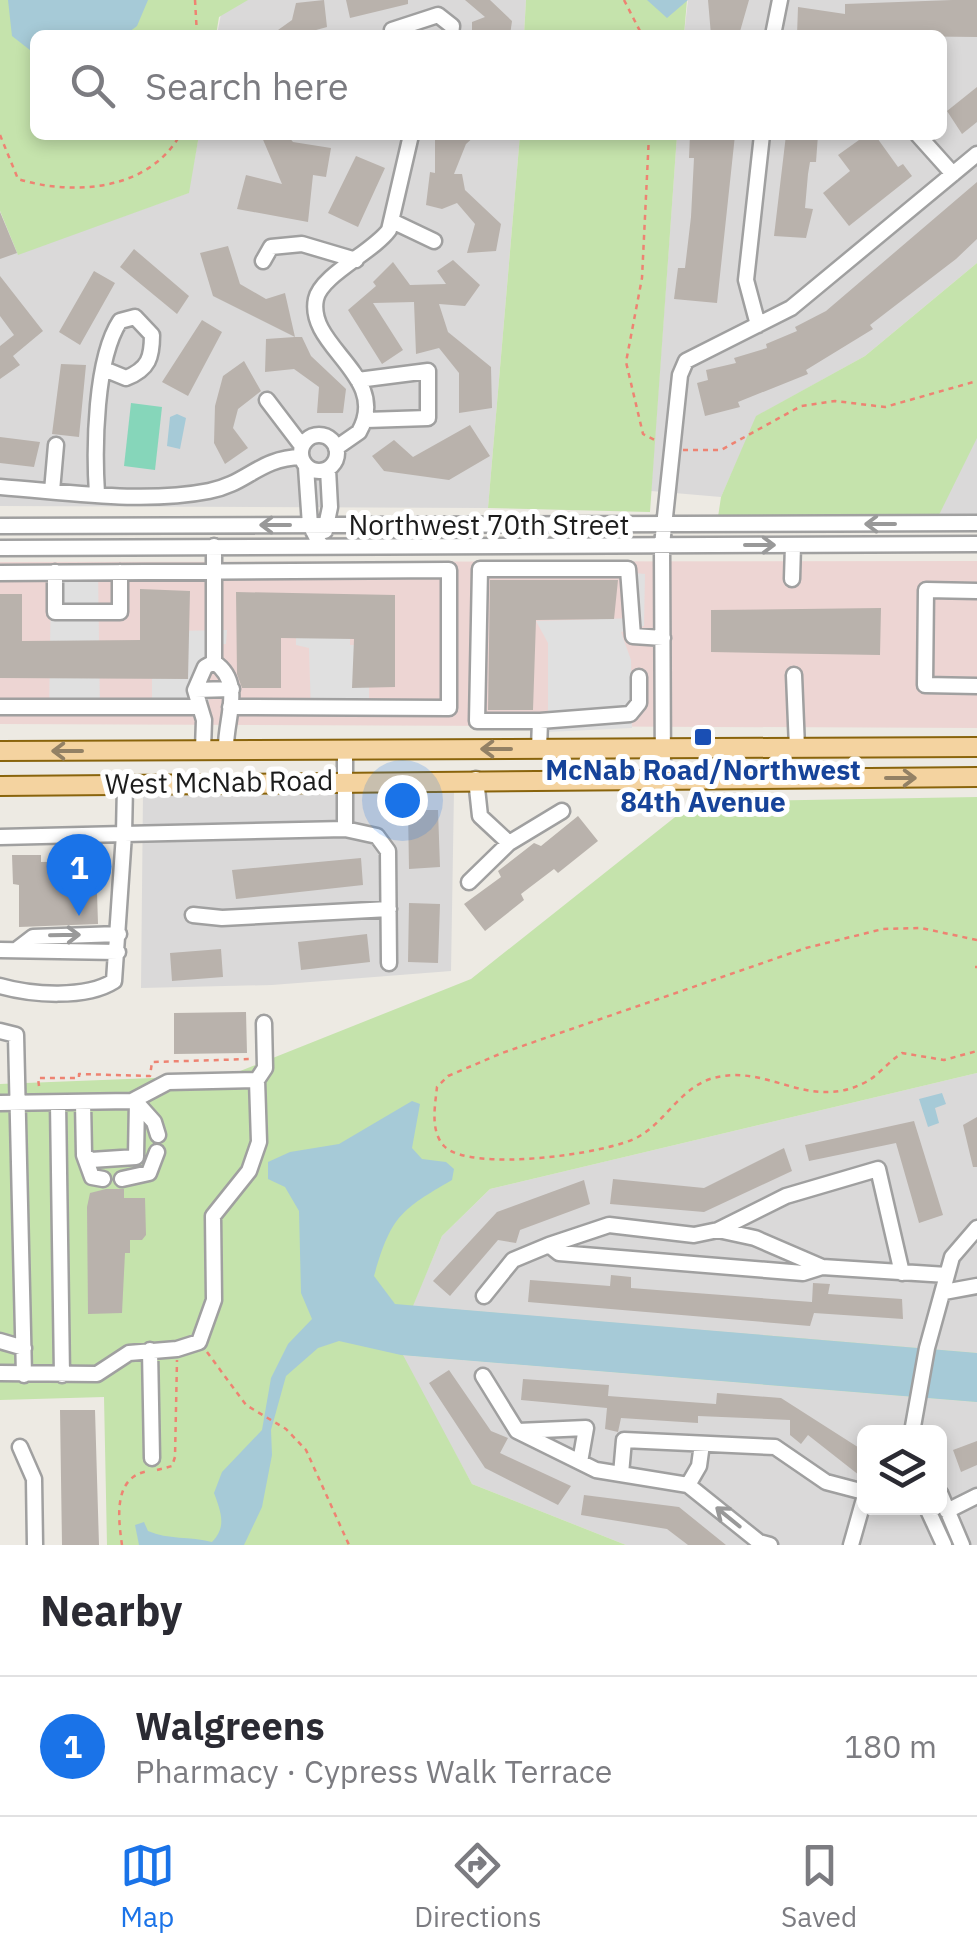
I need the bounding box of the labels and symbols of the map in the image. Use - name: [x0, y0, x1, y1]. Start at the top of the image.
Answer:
- street label: Northwest 70th Street: [349, 506, 629, 543]
- one-way arrow: [864, 514, 896, 534]
- one-way arrow: [259, 516, 292, 534]
- one-way arrow: [742, 536, 775, 554]
- marker: McNab Road/Northwest 84th Avenue: [692, 726, 714, 748]
- one-way arrow: [480, 740, 512, 758]
- one-way arrow: [52, 741, 84, 760]
- place label: McNab Road/Northwest 84th Avenue: [545, 751, 861, 820]
- street label: West McNab Road: [104, 761, 334, 802]
- one-way arrow: [884, 768, 916, 787]
- your location: [377, 775, 428, 826]
- pin: 1: [46, 834, 112, 916]
- one-way arrow: [49, 926, 81, 945]
- one-way arrow: [715, 1507, 742, 1528]

